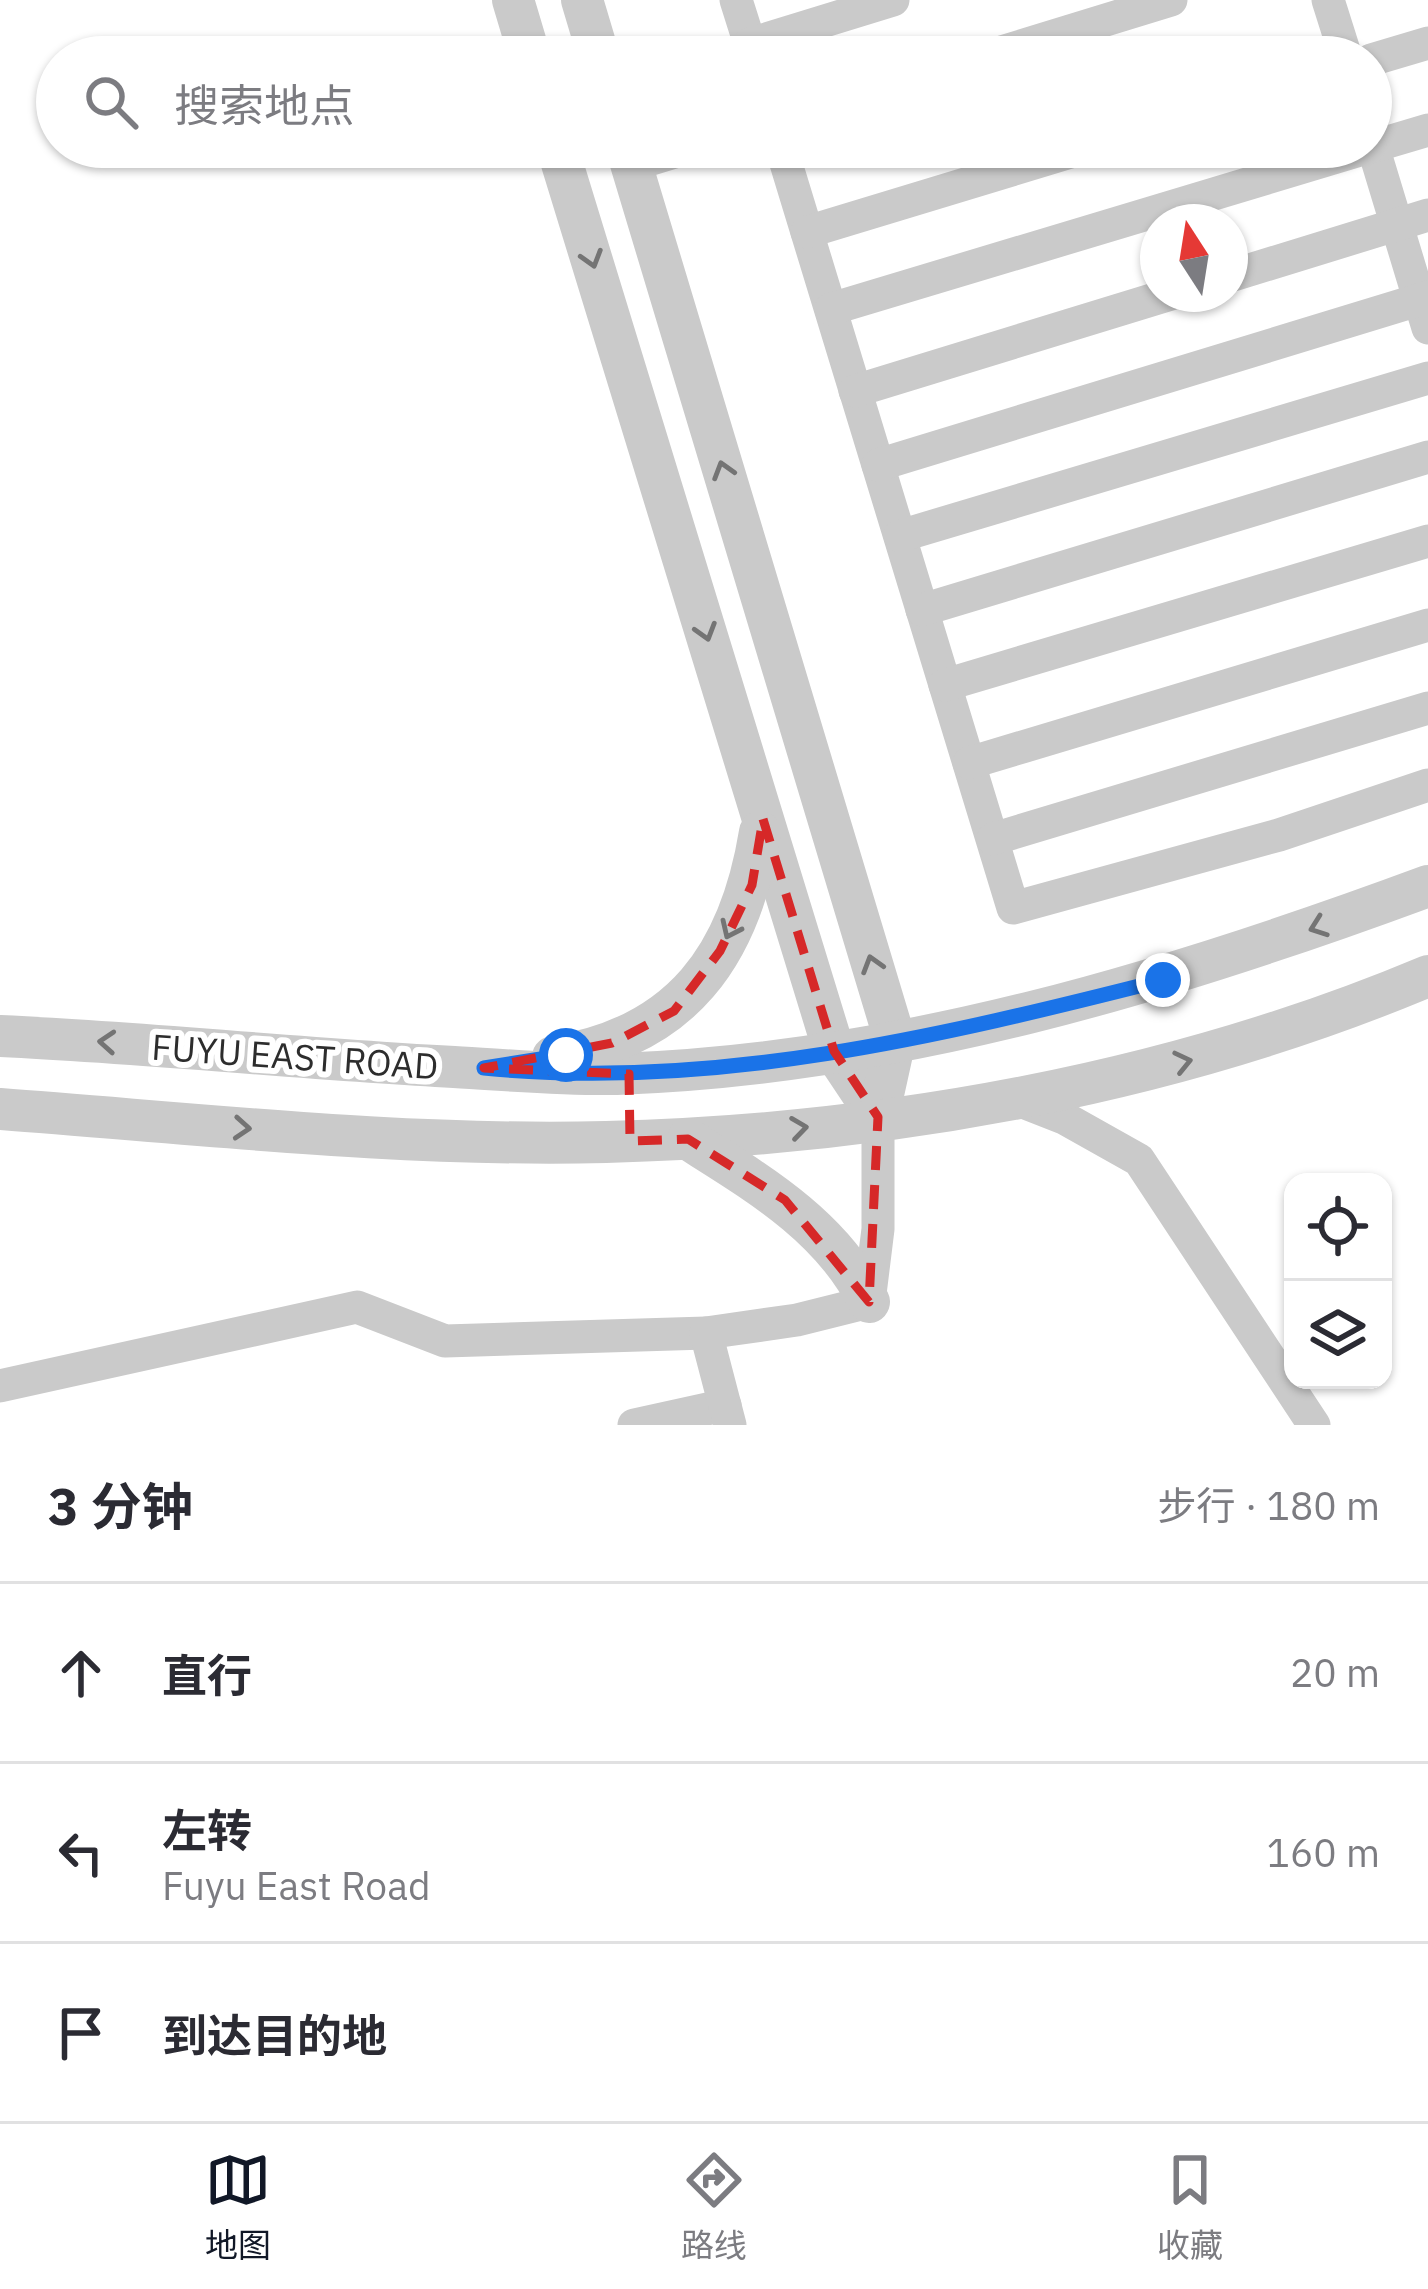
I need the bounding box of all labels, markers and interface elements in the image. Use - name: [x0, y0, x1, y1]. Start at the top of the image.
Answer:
- search box: [36, 36, 1392, 168]
- icon: search: [78, 69, 144, 135]
- text: 搜索地点: [174, 76, 354, 134]
- north arrow: [1140, 204, 1248, 312]
- one-way arrow: [577, 248, 602, 269]
- one-way arrow: [712, 460, 737, 481]
- one-way arrow: [691, 621, 716, 642]
- one-way arrow: [1309, 913, 1330, 937]
- one-way arrow: [721, 918, 744, 939]
- route end: [1136, 953, 1190, 1007]
- one-way arrow: [861, 954, 886, 975]
- street label: FUYU EAST ROAD: [150, 1023, 440, 1089]
- route start: [539, 1028, 593, 1082]
- one-way arrow: [98, 1030, 117, 1056]
- one-way arrow: [1173, 1050, 1193, 1075]
- one-way arrow: [233, 1114, 252, 1140]
- one-way arrow: [789, 1116, 809, 1142]
- map controls: [1284, 1173, 1392, 1389]
- button: locate: [1284, 1173, 1392, 1281]
- button: layers: [1284, 1281, 1392, 1389]
- text: 3 分钟: [48, 1473, 193, 1539]
- text: 步行 · 180 m: [1157, 1480, 1380, 1531]
- icon: ahead: [48, 1640, 114, 1706]
- text: 直行: [162, 1646, 252, 1704]
- text: 20 m: [1290, 1647, 1380, 1698]
- text: 左转: [162, 1801, 252, 1859]
- icon: left: [48, 1820, 114, 1886]
- text: 160 m: [1267, 1827, 1380, 1878]
- text: Fuyu East Road: [162, 1860, 431, 1911]
- icon: arrive: [48, 2000, 114, 2066]
- text: 到达目的地: [162, 2006, 387, 2064]
- tab: 地图: [205, 2147, 271, 2267]
- tab: 路线: [681, 2147, 747, 2267]
- tab: 收藏: [1157, 2147, 1223, 2267]

